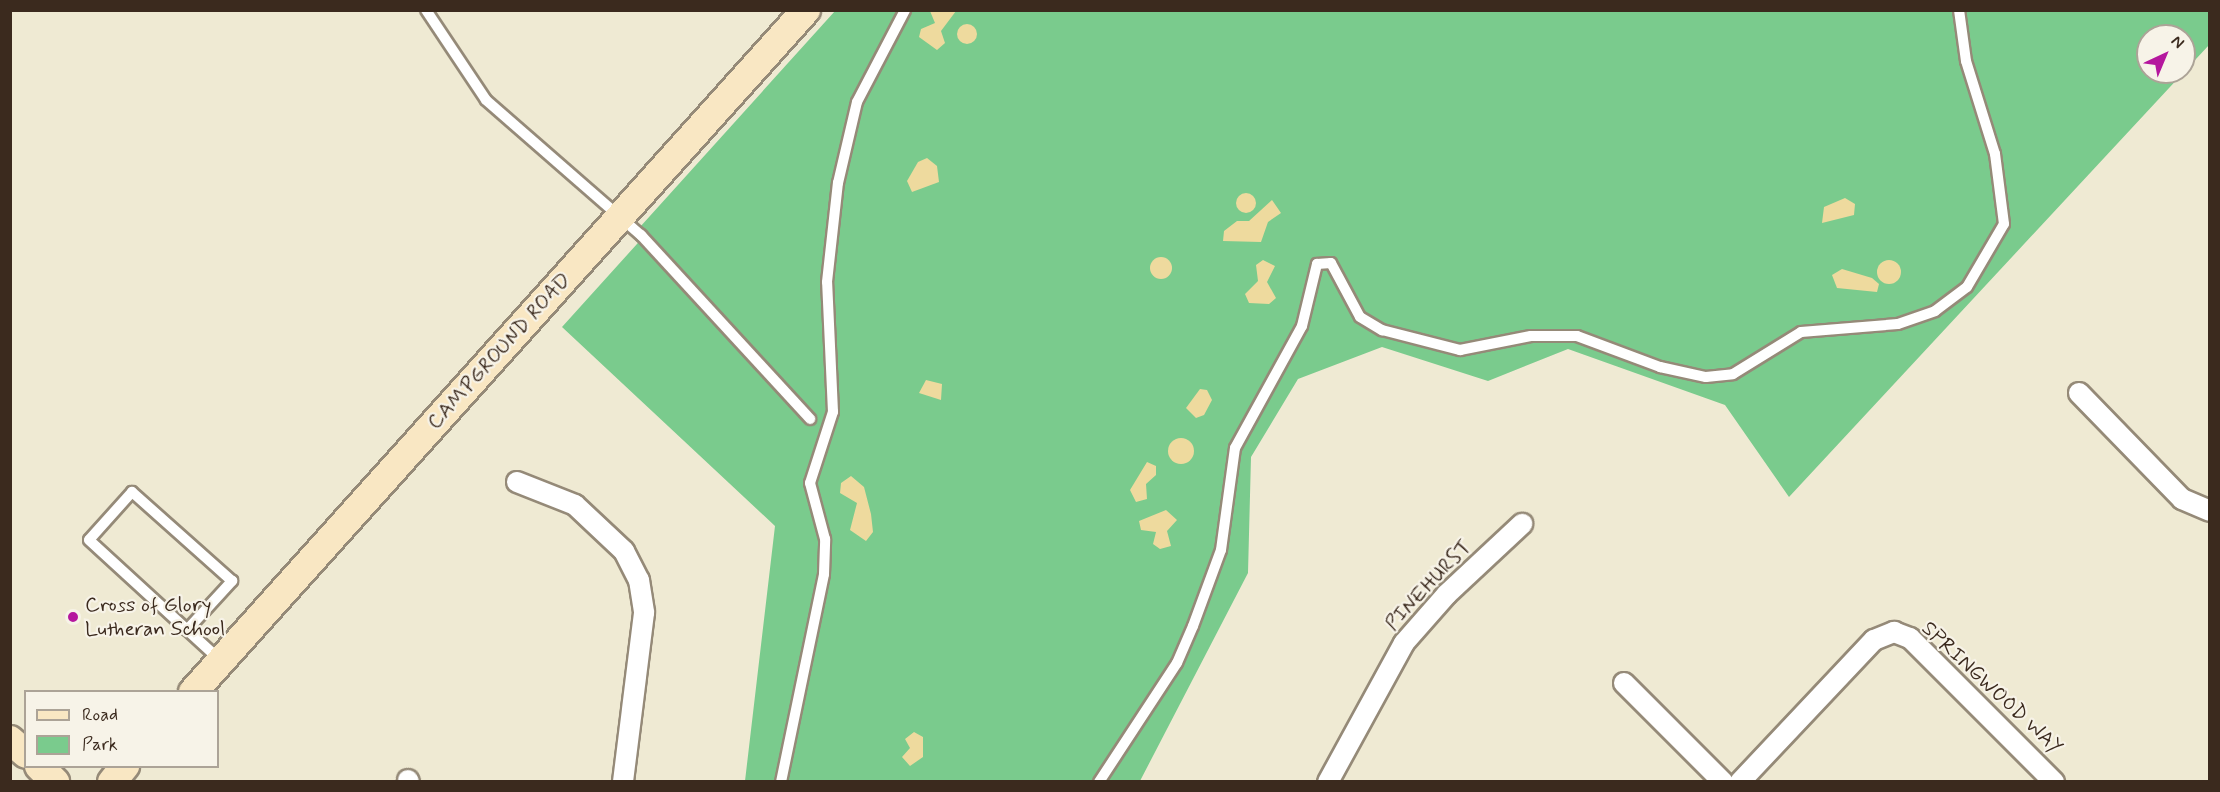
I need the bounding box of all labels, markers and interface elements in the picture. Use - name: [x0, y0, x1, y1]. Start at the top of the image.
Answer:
- north arrow: [2136, 24, 2196, 84]
- text: N: [2166, 31, 2189, 53]
- street label: CAMPGROUND ROAD: [422, 268, 576, 434]
- street label: PINEHURST: [1379, 534, 1477, 636]
- place label: Cross of Glory Lutheran School: [85, 592, 225, 642]
- marker: Cross of Glory Lutheran School: [66, 610, 80, 624]
- street label: SPRINGWOOD WAY: [1916, 616, 2068, 760]
- legend: [24, 690, 219, 768]
- text: Road: [82, 703, 118, 727]
- text: Park: [82, 733, 118, 757]

